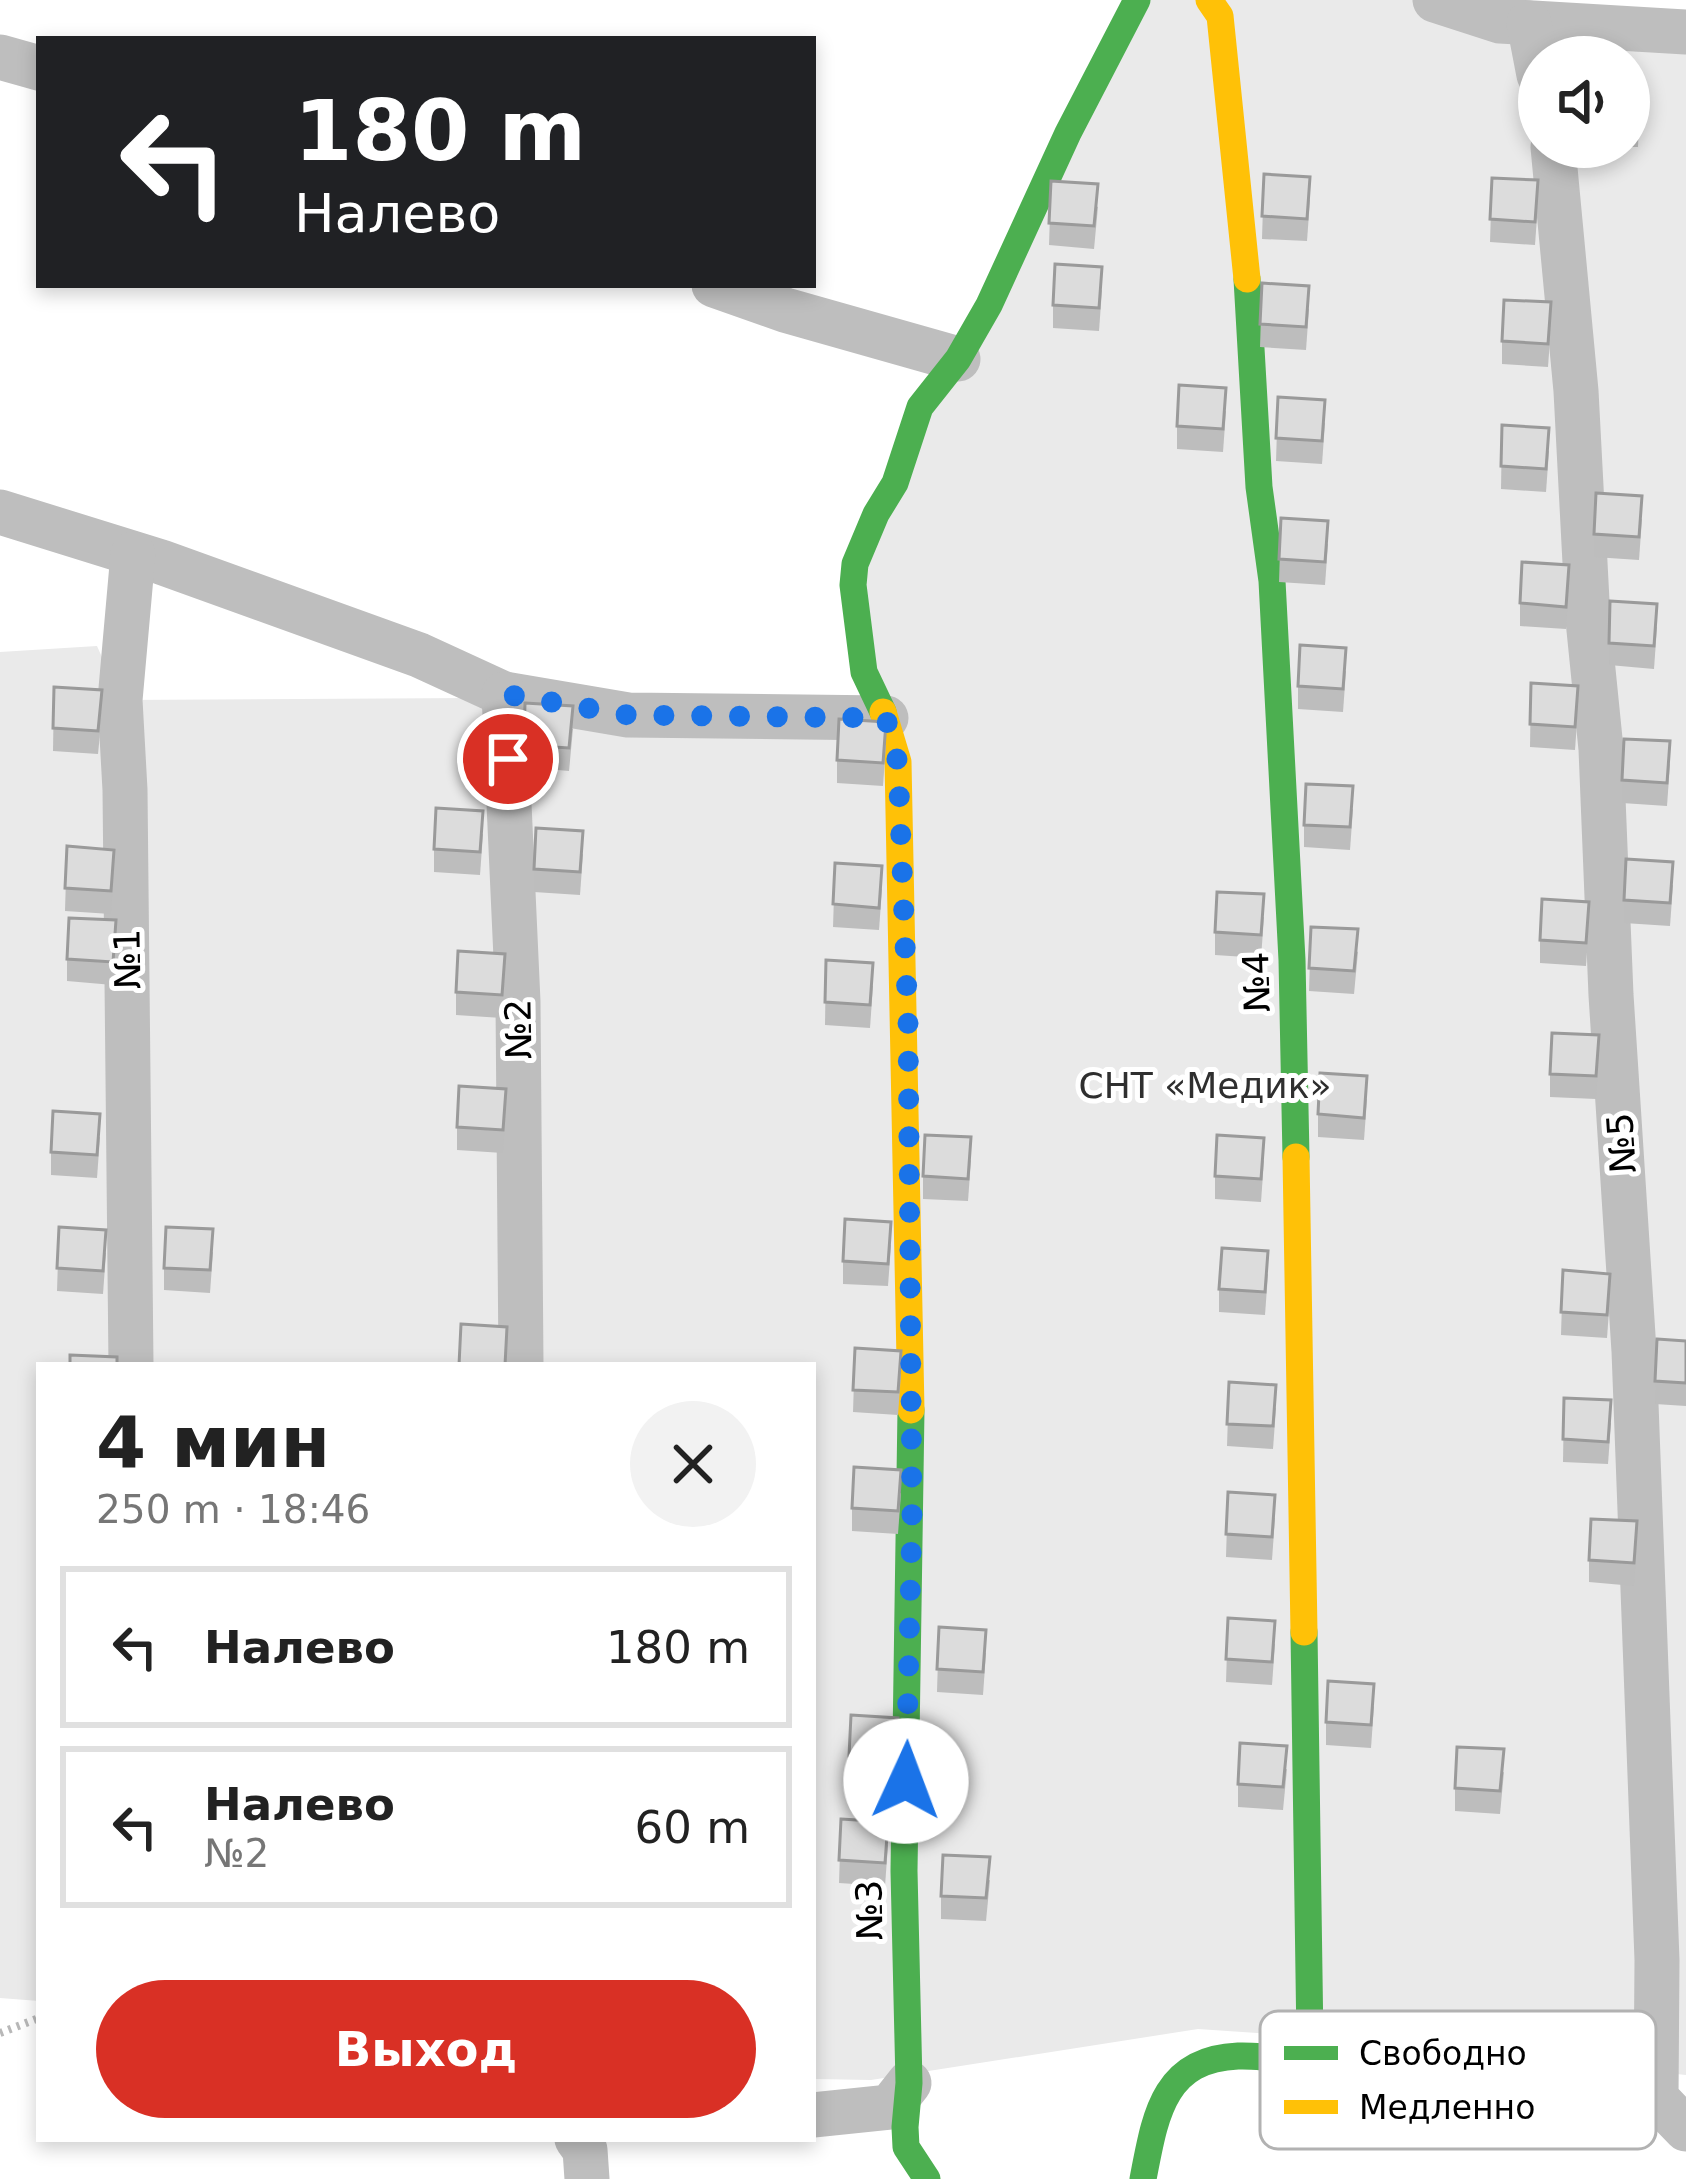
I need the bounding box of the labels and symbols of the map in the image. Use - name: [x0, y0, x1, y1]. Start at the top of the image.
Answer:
- pin: [457, 708, 559, 810]
- street label: №1: [106, 928, 149, 990]
- street label: №4: [1235, 951, 1278, 1013]
- street label: №2: [497, 998, 540, 1060]
- park label: СНТ «Медик»: [1079, 1065, 1331, 1106]
- street label: №5: [1599, 1111, 1644, 1175]
- position arrow: [843, 1718, 969, 1844]
- street label: №3: [848, 1879, 891, 1941]
- legend: [1260, 2011, 1656, 2149]
- text: Свободно: [1359, 2034, 1527, 2073]
- text: Медленно: [1359, 2088, 1535, 2127]

